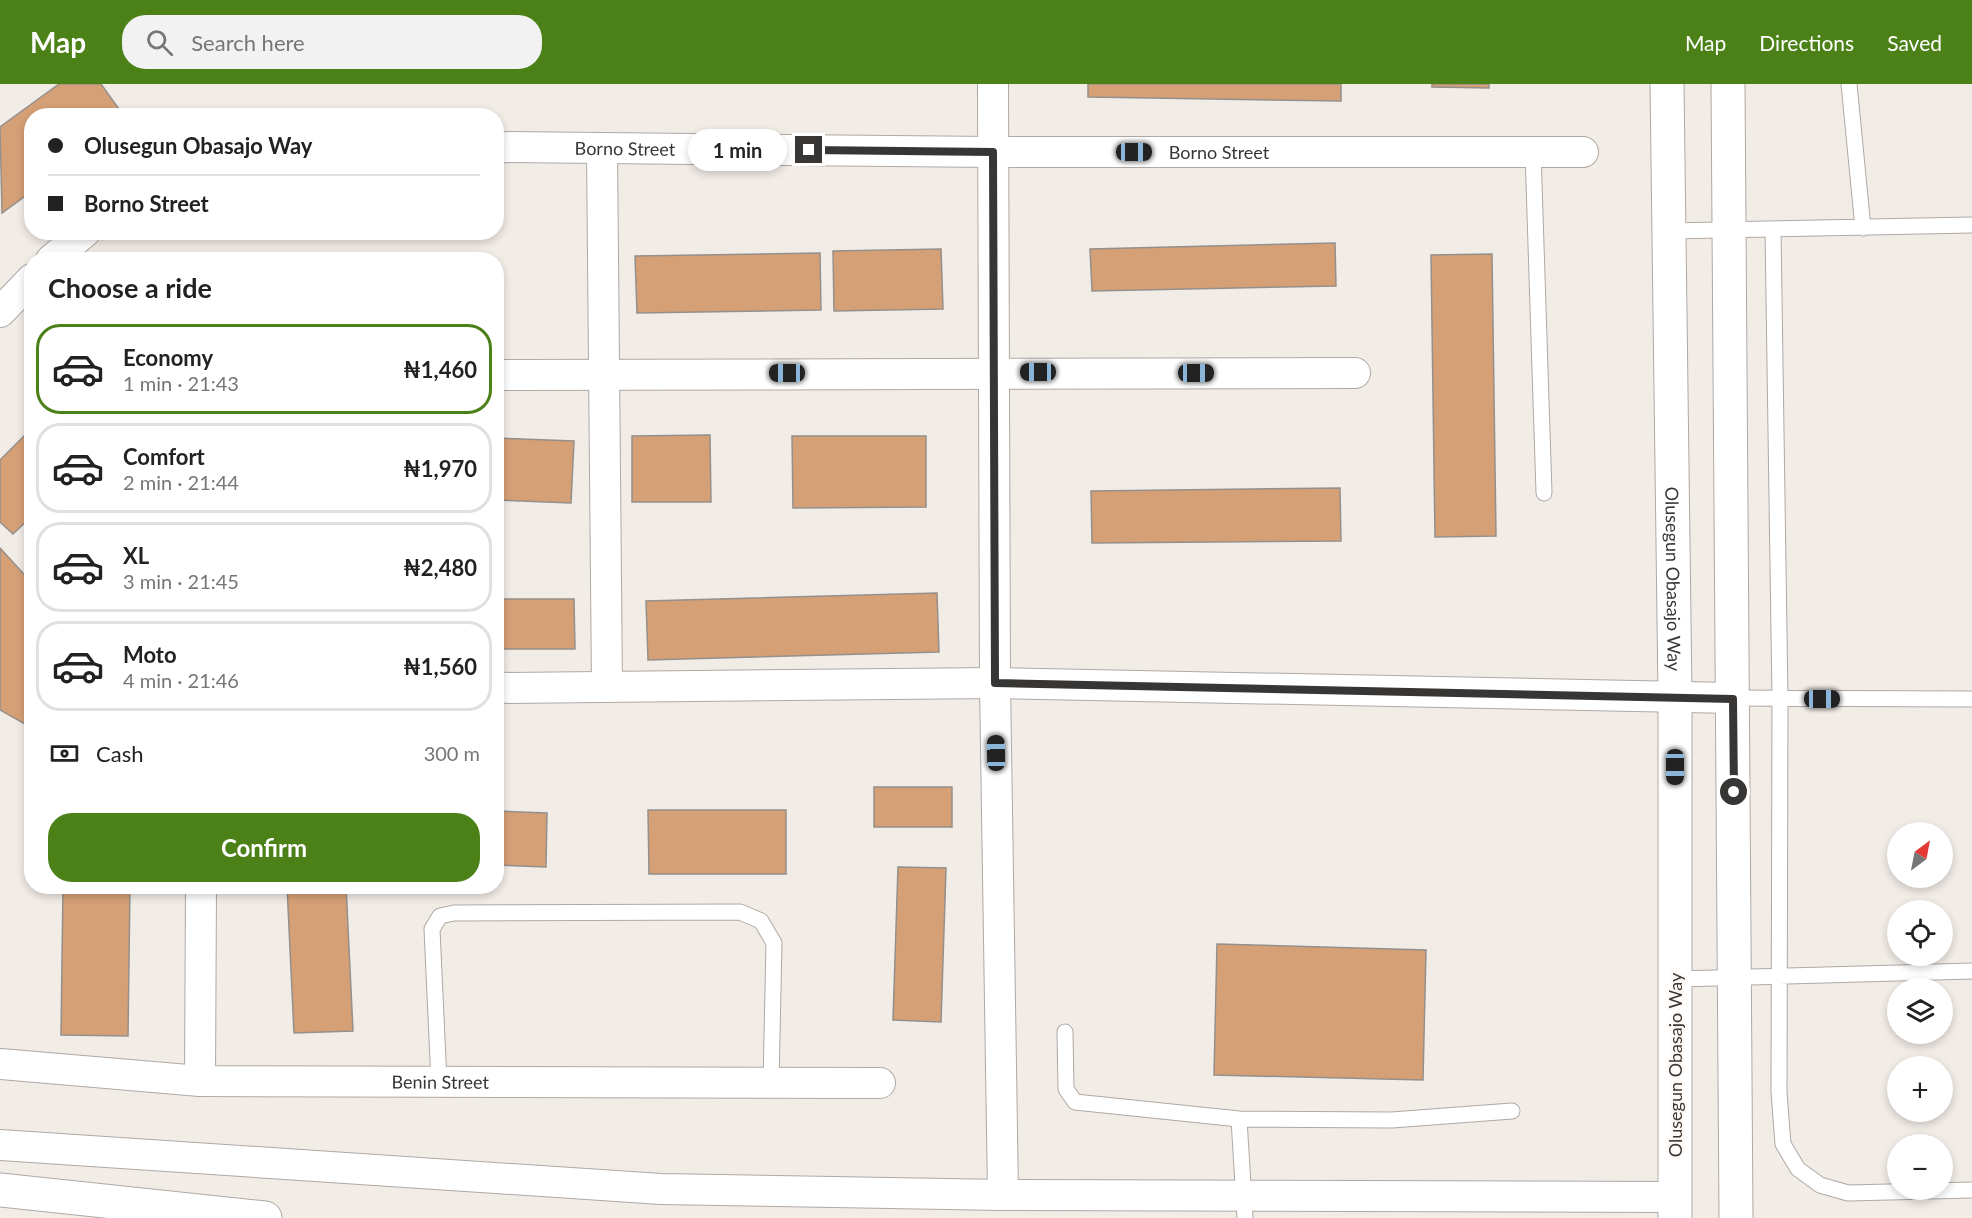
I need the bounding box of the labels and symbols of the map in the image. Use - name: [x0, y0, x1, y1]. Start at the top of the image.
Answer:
- callout: 1 min: [689, 129, 788, 171]
- route end: [795, 136, 822, 163]
- street label: Borno Street: [575, 137, 676, 160]
- street label: Borno Street: [1169, 141, 1270, 163]
- car: [1116, 143, 1152, 161]
- car: [1020, 363, 1056, 381]
- car: [769, 364, 805, 382]
- car: [1178, 364, 1214, 382]
- street label: Olusegun Obasajo Way: [1661, 487, 1686, 672]
- car: [1804, 690, 1840, 708]
- car: [987, 735, 1005, 771]
- car: [1666, 749, 1684, 785]
- route start: [1720, 778, 1747, 805]
- north arrow: [1887, 822, 1953, 888]
- street label: Olusegun Obasajo Way: [1664, 972, 1686, 1157]
- street label: Benin Street: [391, 1071, 490, 1093]

